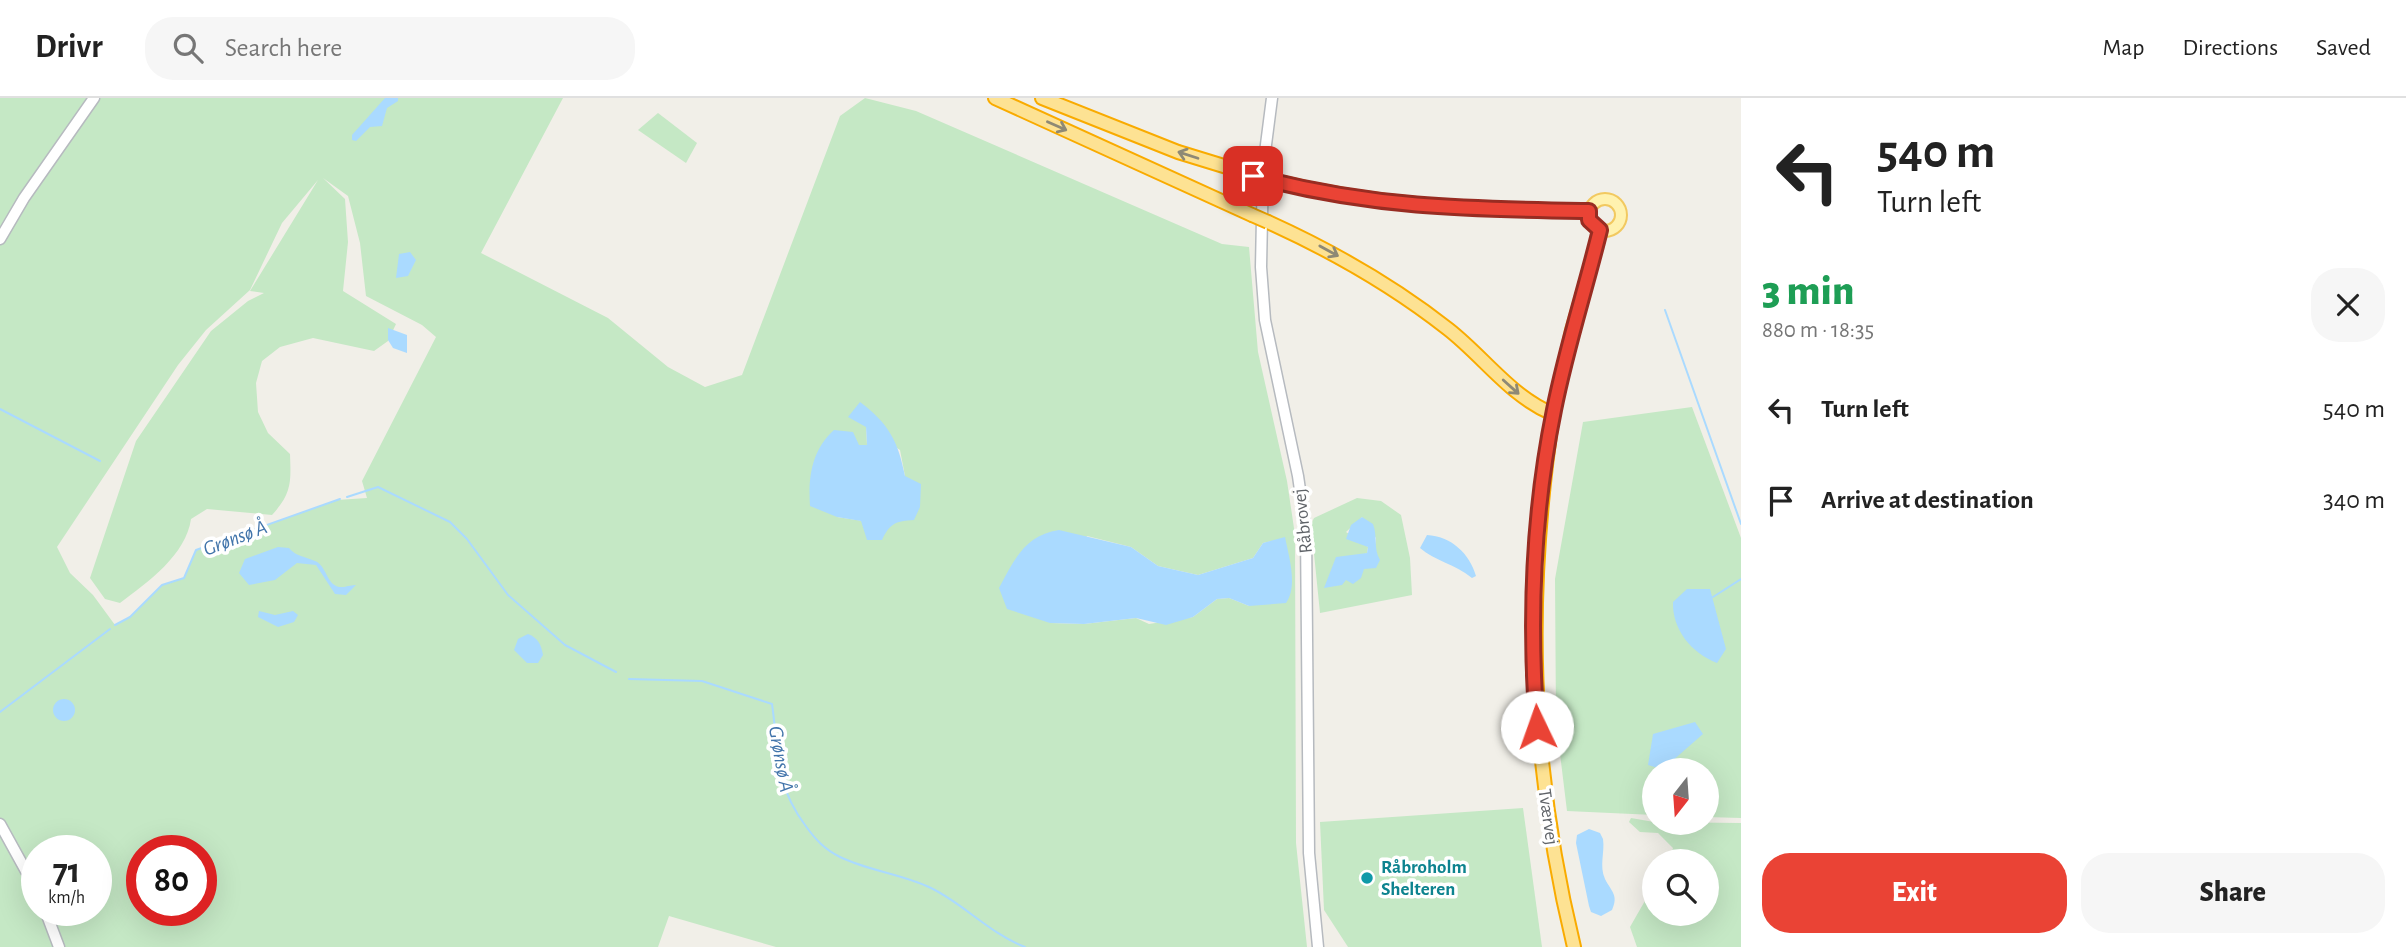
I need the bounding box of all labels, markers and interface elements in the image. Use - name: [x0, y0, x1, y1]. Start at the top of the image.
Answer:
- search box: [145, 17, 635, 80]
- icon: search: [169, 29, 207, 67]
- text: Drivr: [35, 31, 103, 64]
- text: Search here: [225, 35, 342, 61]
- text: Map: [2102, 36, 2144, 60]
- text: Directions: [2182, 36, 2278, 60]
- text: Saved: [2316, 36, 2371, 60]
- one-way arrow: [1046, 120, 1067, 133]
- icon: left: [1762, 126, 1853, 217]
- text: 540 m: [1877, 128, 1995, 177]
- pin: [1223, 146, 1283, 206]
- one-way arrow: [1177, 148, 1199, 160]
- icon: arrive: [1234, 157, 1272, 195]
- text: Turn left: [1877, 186, 1981, 218]
- one-way arrow: [1319, 244, 1339, 258]
- button: close: [2311, 268, 2385, 342]
- text: 3 min: [1762, 270, 1854, 312]
- text: 880 m · 18:35: [1762, 319, 1874, 342]
- one-way arrow: [1502, 379, 1520, 395]
- icon: left: [1762, 391, 1800, 429]
- text: Turn left: [1821, 396, 1909, 422]
- text: 540 m: [2323, 396, 2385, 422]
- icon: arrive: [1762, 482, 1800, 520]
- text: Arrive at destination: [1821, 487, 2034, 513]
- text: 340 m: [2323, 487, 2385, 513]
- street label: Råbrovej: [1290, 488, 1316, 554]
- water label: Grønsø Å: [199, 514, 270, 560]
- position arrow: [1500, 690, 1574, 764]
- water label: Grønsø Å: [765, 724, 799, 794]
- north arrow: [1642, 758, 1718, 835]
- map controls: [1642, 758, 1719, 926]
- street label: Tværvej: [1535, 788, 1561, 846]
- speed limit sign: 80: [126, 835, 217, 926]
- button: search: [1642, 849, 1719, 926]
- button: Exit: [1762, 853, 2067, 933]
- button: Share: [2081, 853, 2385, 933]
- text: 71: [53, 854, 80, 889]
- place label: Råbroholm Shelteren: [1381, 858, 1467, 899]
- marker: Råbroholm Shelteren: [1359, 870, 1375, 886]
- text: km/h: [48, 889, 85, 907]

